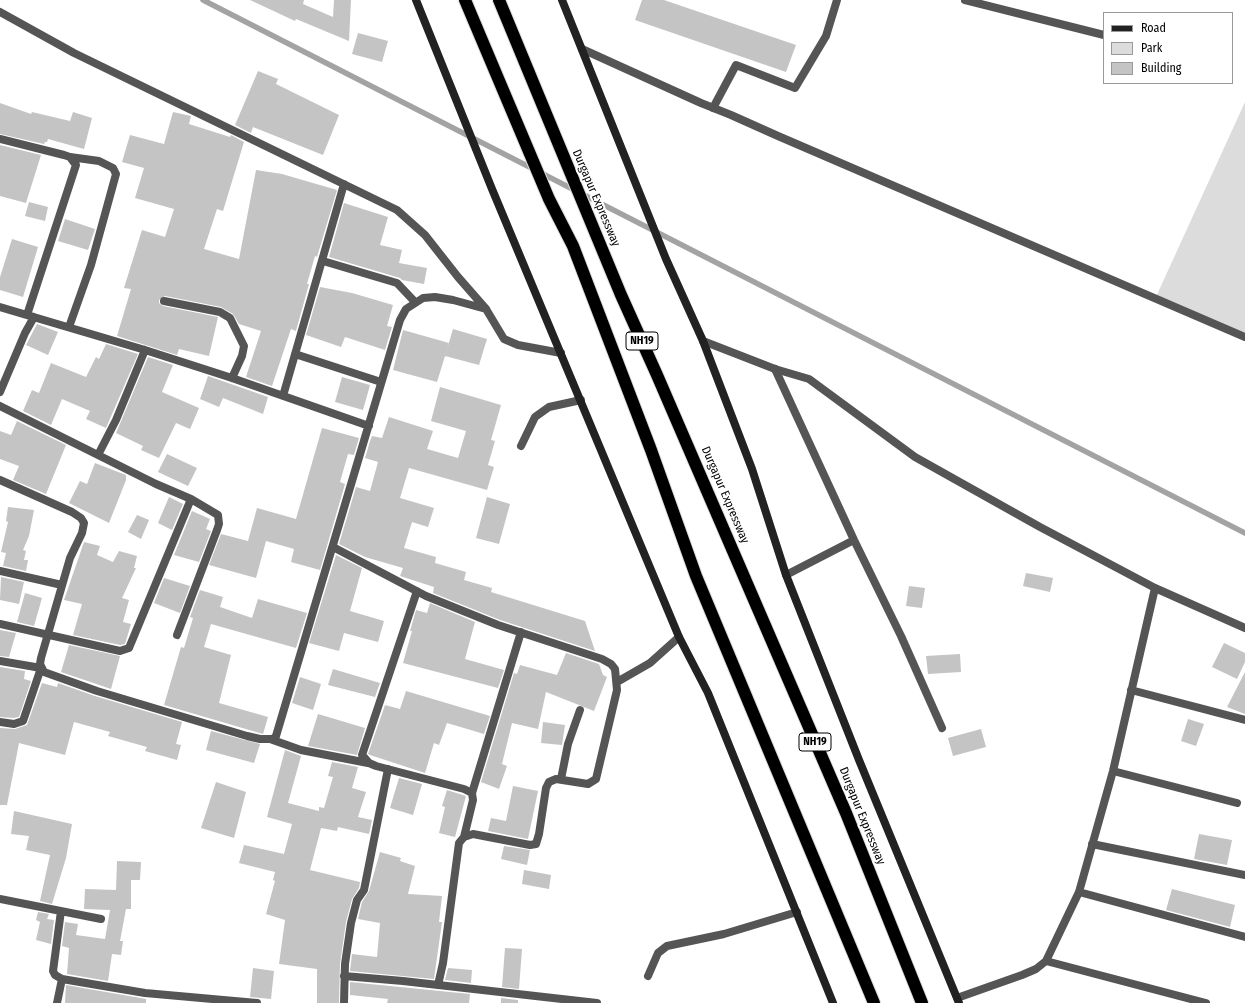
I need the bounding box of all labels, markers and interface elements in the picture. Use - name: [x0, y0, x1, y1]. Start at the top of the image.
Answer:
- legend: [1103, 12, 1233, 84]
- text: Road: [1141, 21, 1166, 35]
- text: Park: [1141, 41, 1162, 55]
- text: Building: [1141, 61, 1181, 75]
- street label: Durgapur Expressway: [569, 147, 623, 249]
- road number: NH19: [626, 332, 658, 350]
- street label: Durgapur Expressway: [698, 444, 752, 546]
- road number: NH19: [799, 733, 831, 751]
- street label: Durgapur Expressway: [836, 765, 888, 867]

